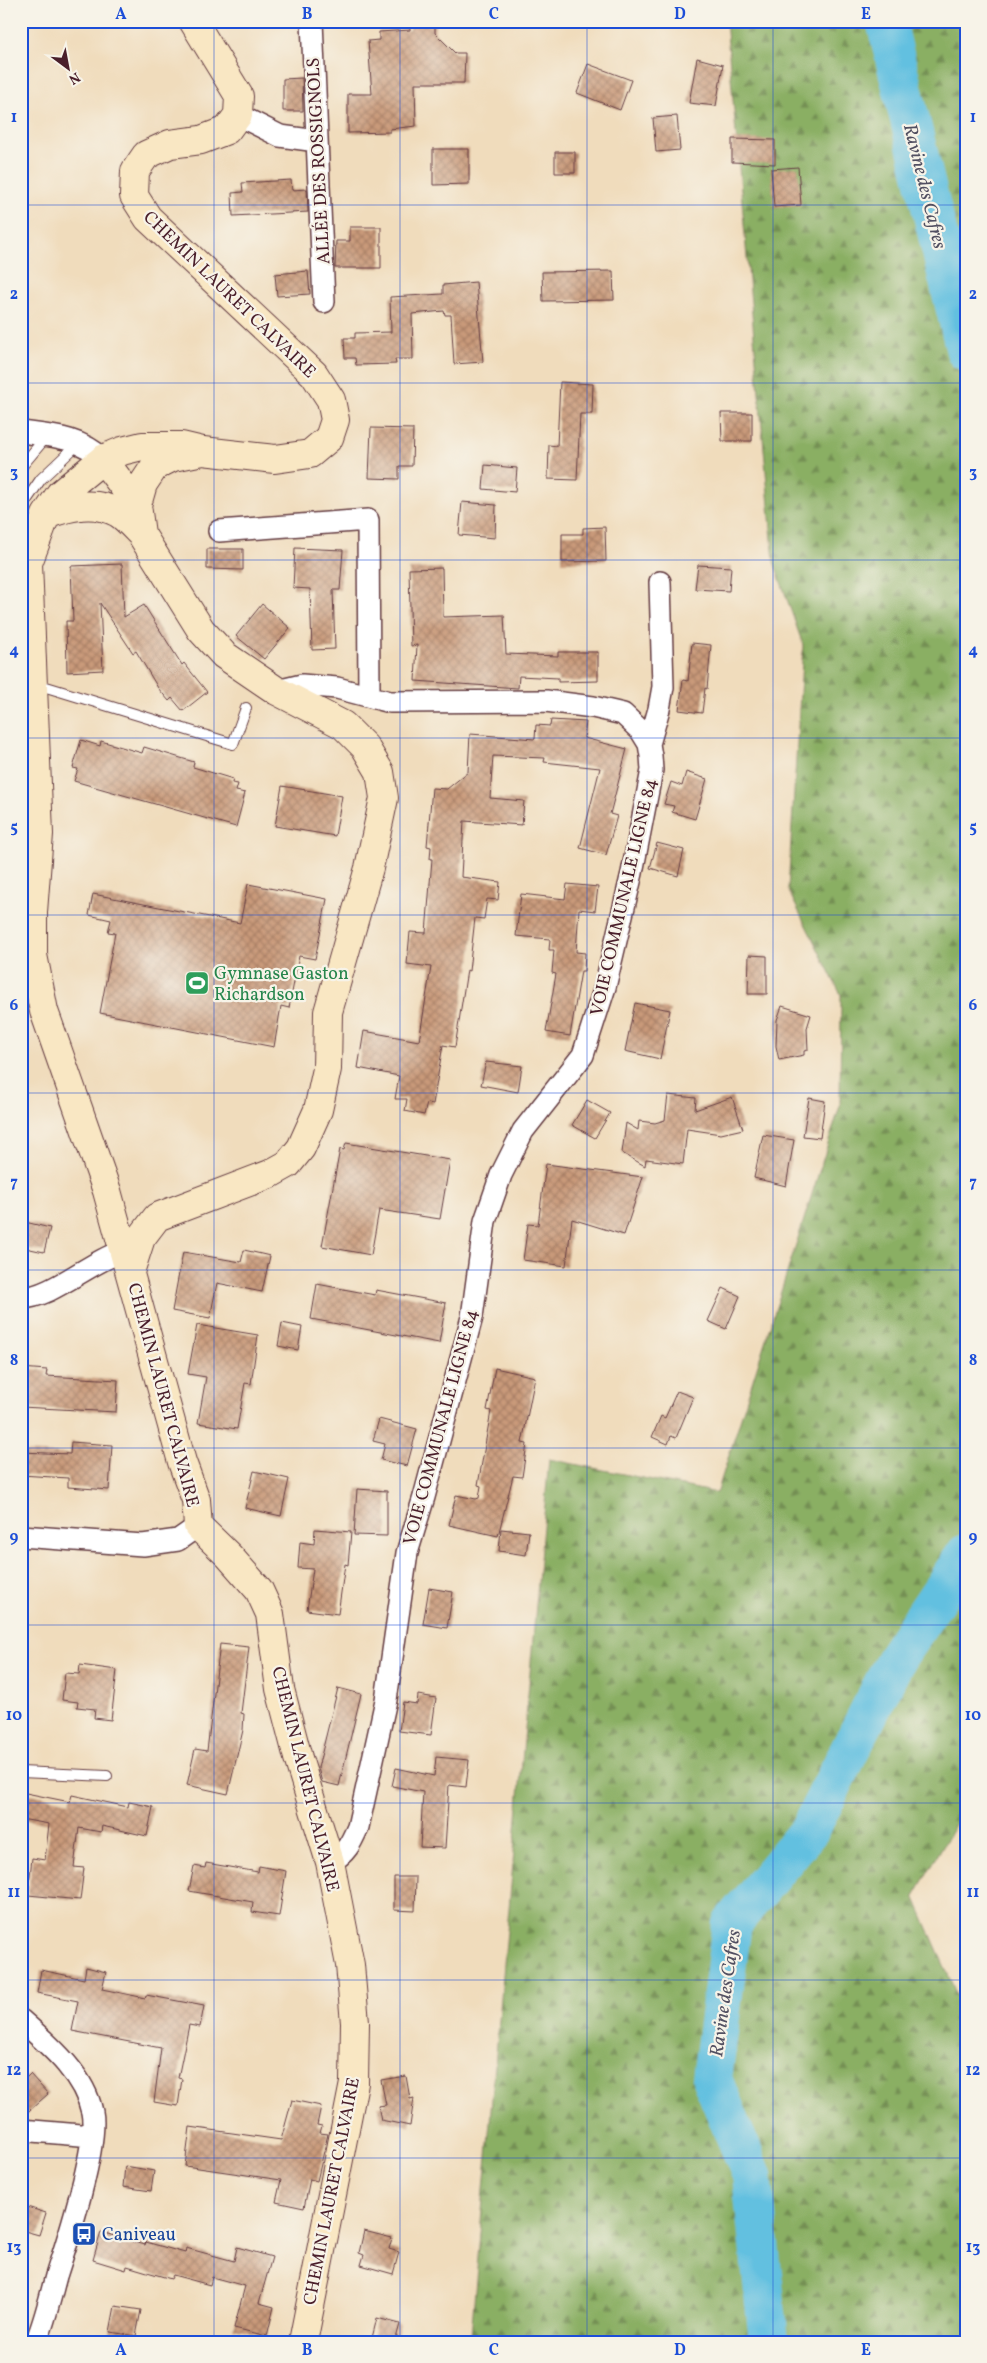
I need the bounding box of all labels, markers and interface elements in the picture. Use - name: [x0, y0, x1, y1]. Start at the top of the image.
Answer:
- text: A: [115, 4, 127, 26]
- text: B: [302, 4, 313, 26]
- text: C: [489, 4, 499, 26]
- text: D: [674, 4, 686, 26]
- text: E: [861, 4, 871, 26]
- north arrow: [42, 42, 92, 92]
- street label: ALLÉE DES ROSSIGNOLS: [302, 57, 337, 265]
- text: N: [65, 67, 83, 89]
- text: 1: [11, 107, 17, 129]
- text: 1: [970, 107, 976, 129]
- water label: Ravine des Cafres: [896, 121, 952, 252]
- street label: CHEMIN LAURET CALVAIRE: [137, 206, 321, 385]
- text: 2: [10, 284, 18, 306]
- text: 2: [969, 284, 977, 306]
- text: 3: [10, 462, 18, 484]
- text: 3: [969, 462, 977, 484]
- text: 4: [9, 640, 19, 662]
- text: 4: [968, 640, 978, 662]
- street label: VOIE COMMUNALE LIGNE 84: [585, 776, 664, 1019]
- text: 5: [10, 817, 18, 839]
- text: 5: [969, 817, 977, 839]
- place label: Gymnase Gaston Richardson: [214, 962, 349, 1008]
- sports icon: Gymnase Gaston Richardson: [184, 970, 210, 996]
- text: 6: [10, 995, 19, 1017]
- text: 6: [969, 995, 978, 1017]
- text: 7: [10, 1172, 18, 1194]
- text: 7: [969, 1172, 977, 1194]
- street label: CHEMIN LAURET CALVAIRE: [121, 1280, 205, 1511]
- street label: VOIE COMMUNALE LIGNE 84: [398, 1307, 485, 1548]
- text: 8: [10, 1350, 18, 1372]
- text: 8: [969, 1350, 977, 1372]
- text: 9: [10, 1527, 19, 1549]
- text: 9: [969, 1527, 978, 1549]
- street label: CHEMIN LAURET CALVAIRE: [264, 1664, 345, 1895]
- text: 10: [6, 1705, 22, 1727]
- text: 10: [965, 1705, 981, 1727]
- text: 11: [8, 1882, 20, 1904]
- text: 11: [967, 1882, 979, 1904]
- water label: Ravine des Cafres: [704, 1928, 748, 2059]
- text: 12: [7, 2060, 21, 2082]
- text: 12: [966, 2060, 980, 2082]
- street label: CHEMIN LAURET CALVAIRE: [298, 2075, 367, 2307]
- bus stop icon: Caniveau: [71, 2221, 97, 2247]
- place label: Caniveau: [102, 2223, 176, 2248]
- text: 13: [7, 2237, 21, 2259]
- text: 13: [966, 2237, 980, 2259]
- text: A: [115, 2340, 127, 2362]
- text: B: [302, 2340, 313, 2362]
- text: C: [489, 2340, 499, 2362]
- text: D: [674, 2340, 686, 2362]
- text: E: [861, 2340, 871, 2362]

